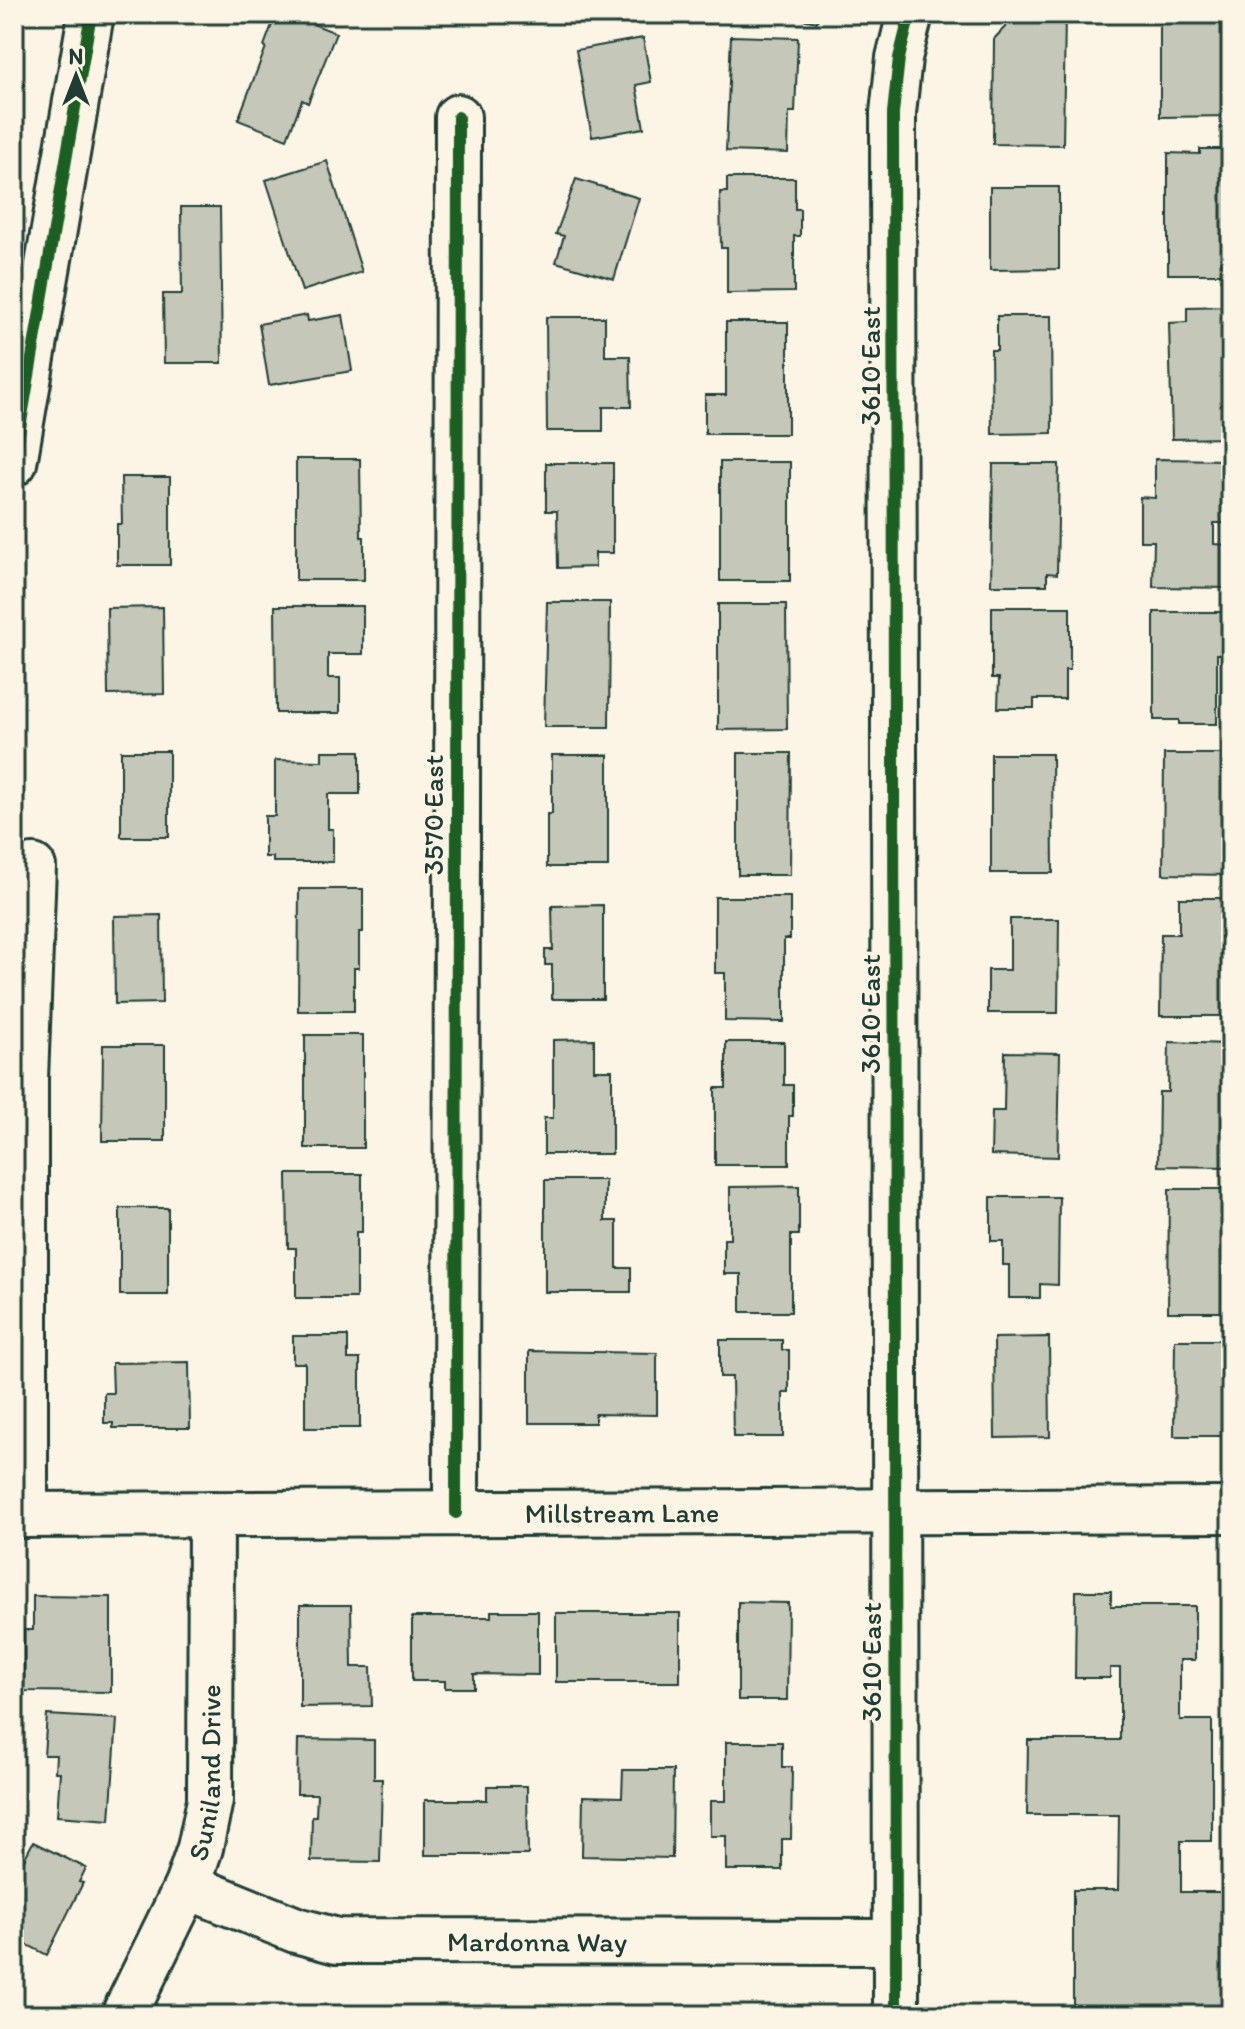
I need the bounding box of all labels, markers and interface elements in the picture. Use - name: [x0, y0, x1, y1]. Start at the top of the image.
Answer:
- north arrow: [36, 36, 116, 116]
- text: N: [69, 43, 83, 70]
- street label: 3610 East: [853, 306, 887, 426]
- street label: 3570 East: [416, 755, 450, 875]
- street label: 3610 East: [853, 954, 887, 1074]
- street label: Millstream Lane: [525, 1495, 719, 1530]
- street label: 3610 East: [854, 1602, 888, 1722]
- street label: Suniland Drive: [180, 1684, 227, 1865]
- street label: Mardonna Way: [447, 1924, 627, 1959]

